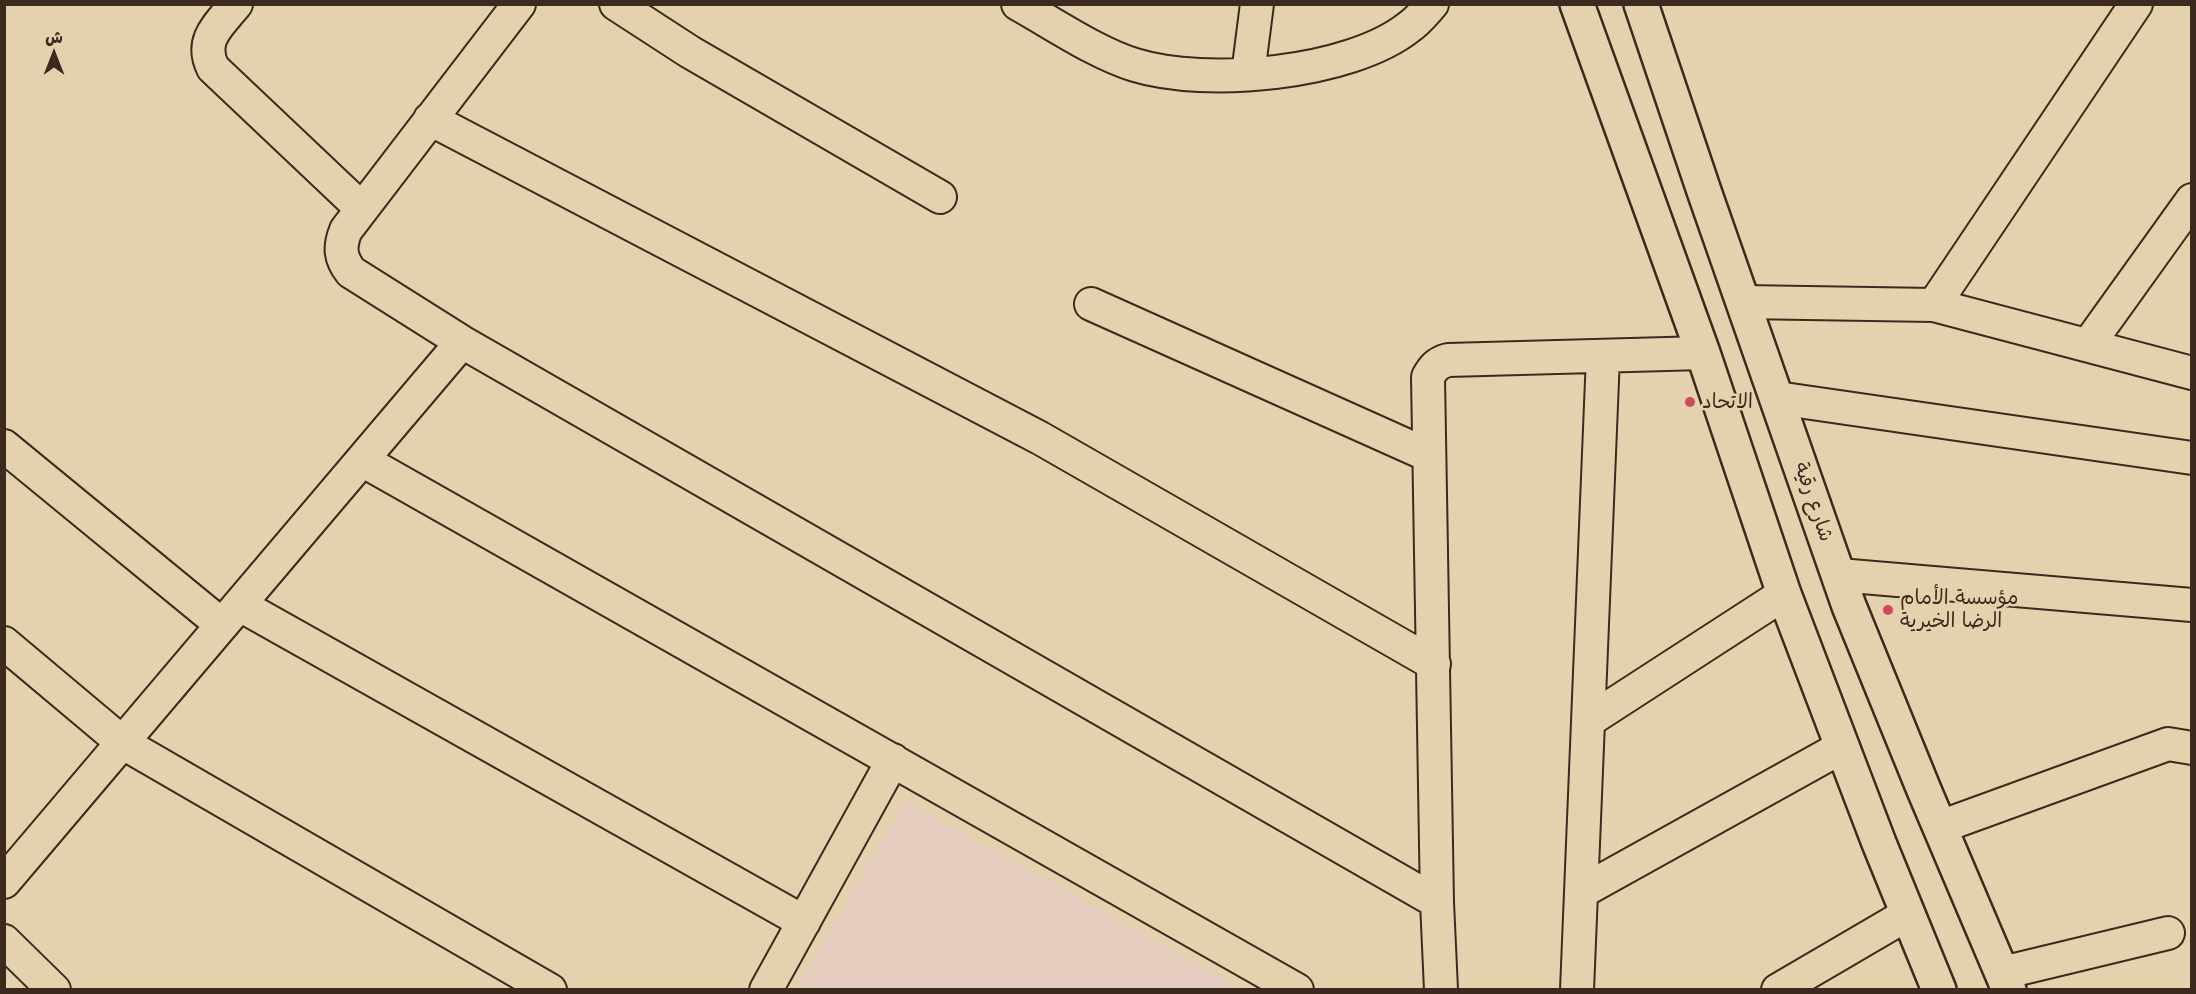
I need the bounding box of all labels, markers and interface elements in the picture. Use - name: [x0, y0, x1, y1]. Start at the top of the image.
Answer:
- north arrow: [24, 24, 84, 84]
- text: ش: [45, 24, 63, 48]
- place label: الاتحاد: [1702, 390, 1753, 414]
- marker: الاتحاد: [1683, 395, 1697, 409]
- street label: شارع رقية: [1788, 459, 1838, 545]
- place label: مؤسسة الأمام الرضا الخيرية: [1900, 586, 2018, 633]
- marker: مؤسسة الأمام الرضا الخيرية: [1881, 603, 1895, 617]

